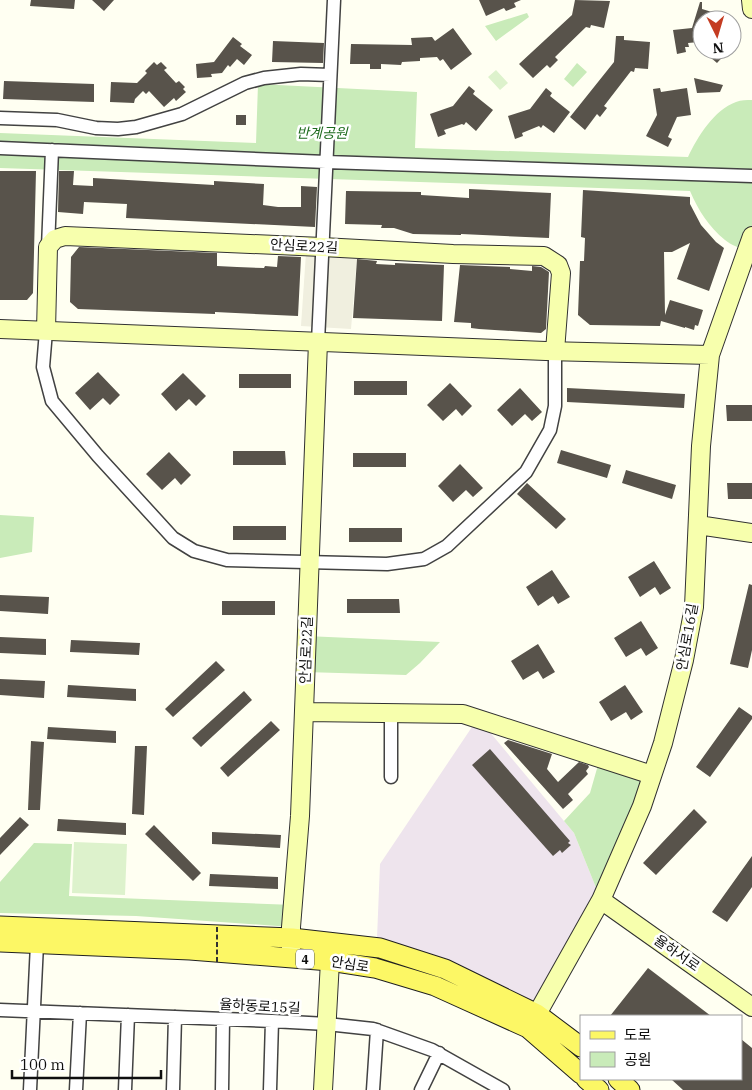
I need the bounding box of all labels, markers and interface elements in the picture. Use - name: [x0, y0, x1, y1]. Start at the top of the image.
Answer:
- north arrow: [692, 10, 742, 60]
- text: N: [712, 39, 724, 57]
- park label: 반계공원: [296, 124, 349, 142]
- street label: 안심로22길: [269, 235, 339, 257]
- street label: 안심로16길: [672, 602, 702, 672]
- street label: 안심로22길: [296, 616, 316, 684]
- street label: 율하서로: [651, 931, 703, 975]
- road number: 4: [296, 950, 314, 969]
- street label: 안심로: [330, 952, 371, 976]
- street label: 율하동로15길: [219, 995, 301, 1017]
- legend: [580, 1015, 742, 1080]
- text: 도로: [624, 1025, 652, 1044]
- scale bar: [12, 1048, 161, 1080]
- text: 공원: [624, 1050, 652, 1069]
- text: 100 m: [20, 1055, 65, 1074]

